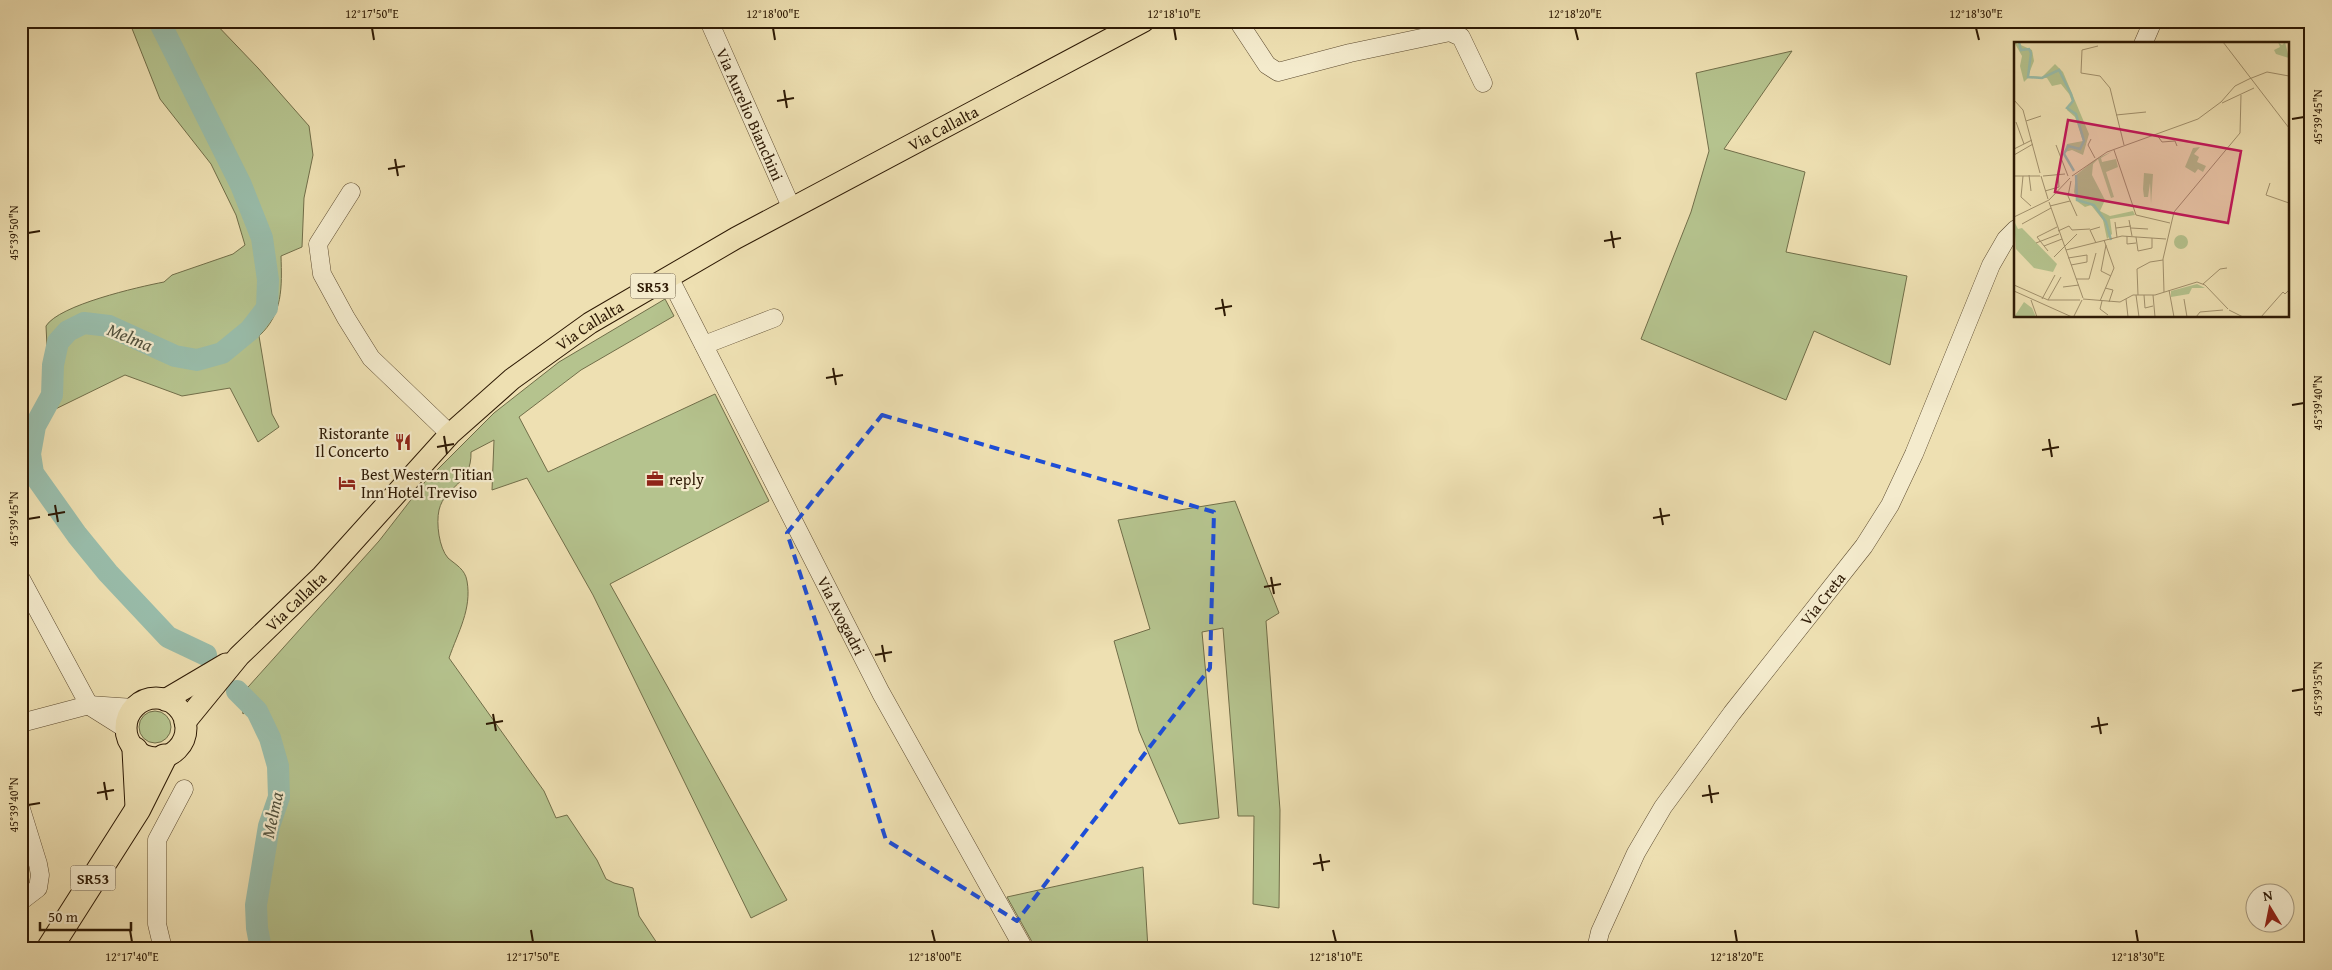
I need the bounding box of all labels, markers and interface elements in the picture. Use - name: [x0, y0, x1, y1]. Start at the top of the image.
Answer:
- text: 12°17'50"E: [345, 5, 399, 22]
- text: 12°18'00"E: [746, 5, 800, 22]
- text: 12°18'10"E: [1147, 5, 1201, 22]
- text: 12°18'20"E: [1548, 5, 1602, 22]
- text: 12°18'30"E: [1949, 5, 2003, 22]
- inset map: [2014, 42, 2290, 318]
- street label: Via Aurelio Bianchini: [710, 44, 790, 185]
- text: 45°39'45"N: [2309, 89, 2326, 145]
- street label: Via Callalta: [904, 99, 983, 157]
- text: 45°39'50"N: [5, 205, 22, 261]
- road number: SR53: [630, 274, 676, 298]
- street label: Via Callalta: [551, 294, 628, 356]
- water label: Melma: [103, 316, 157, 359]
- text: 45°39'40"N: [2309, 375, 2326, 431]
- place label: Ristorante Il Concerto: [315, 421, 389, 463]
- restaurant icon: Ristorante Il Concerto: [393, 432, 413, 452]
- place label: Best Western Titian Inn Hotel Treviso: [361, 462, 492, 504]
- place label: reply: [669, 467, 704, 491]
- office icon: reply: [645, 469, 665, 489]
- hotel icon: Best Western Titian Inn Hotel Treviso: [337, 473, 357, 493]
- text: 45°39'45"N: [5, 491, 22, 547]
- street label: Via Callalta: [260, 566, 332, 637]
- street label: Via Creta: [1794, 567, 1851, 630]
- street label: Via Avogadri: [811, 572, 872, 660]
- text: 45°39'35"N: [2309, 661, 2326, 717]
- text: 45°39'40"N: [5, 777, 22, 833]
- water label: Melma: [254, 789, 290, 841]
- road number: SR53: [70, 866, 116, 890]
- north arrow: [2244, 882, 2294, 932]
- text: N: [2261, 884, 2275, 906]
- scale bar: [40, 900, 131, 932]
- text: 50 m: [48, 906, 79, 927]
- text: 12°17'40"E: [105, 948, 159, 965]
- text: 12°17'50"E: [506, 948, 560, 965]
- text: 12°18'00"E: [908, 948, 962, 965]
- text: 12°18'10"E: [1309, 948, 1363, 965]
- text: 12°18'20"E: [1710, 948, 1764, 965]
- text: 12°18'30"E: [2111, 948, 2165, 965]

